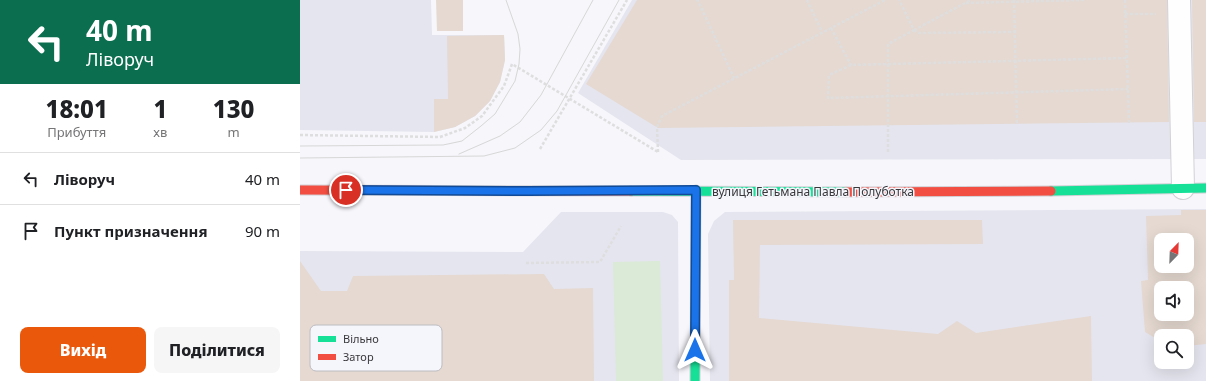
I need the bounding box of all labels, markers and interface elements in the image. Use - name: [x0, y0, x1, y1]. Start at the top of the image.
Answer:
- text: 40 m: [86, 11, 153, 49]
- icon: left: [20, 16, 72, 68]
- text: Ліворуч: [86, 47, 154, 71]
- text: 18:01: [46, 92, 108, 125]
- text: 1: [153, 92, 167, 125]
- text: 130: [213, 92, 254, 125]
- text: Прибуття: [47, 123, 106, 141]
- text: хв: [153, 123, 167, 141]
- text: m: [228, 123, 240, 141]
- icon: left: [20, 168, 42, 190]
- text: Ліворуч: [54, 169, 115, 189]
- text: 40 m: [245, 169, 280, 189]
- pin: [329, 173, 363, 207]
- icon: arrive: [335, 179, 357, 201]
- street label: вулиця Гетьмана Павла Полуботка: [712, 183, 914, 200]
- icon: arrive: [20, 220, 42, 242]
- text: Пункт призначення: [54, 221, 208, 241]
- text: 90 m: [245, 221, 280, 241]
- north arrow: [1154, 233, 1194, 273]
- map controls: [1154, 233, 1194, 369]
- button: sound: [1154, 281, 1194, 321]
- legend: [310, 325, 442, 371]
- button: Вихід: [20, 327, 146, 373]
- button: Поділитися: [154, 327, 280, 373]
- position arrow: [674, 329, 716, 371]
- button: search: [1154, 329, 1194, 369]
- text: Вільно: [343, 331, 379, 346]
- text: Затор: [343, 349, 374, 364]

